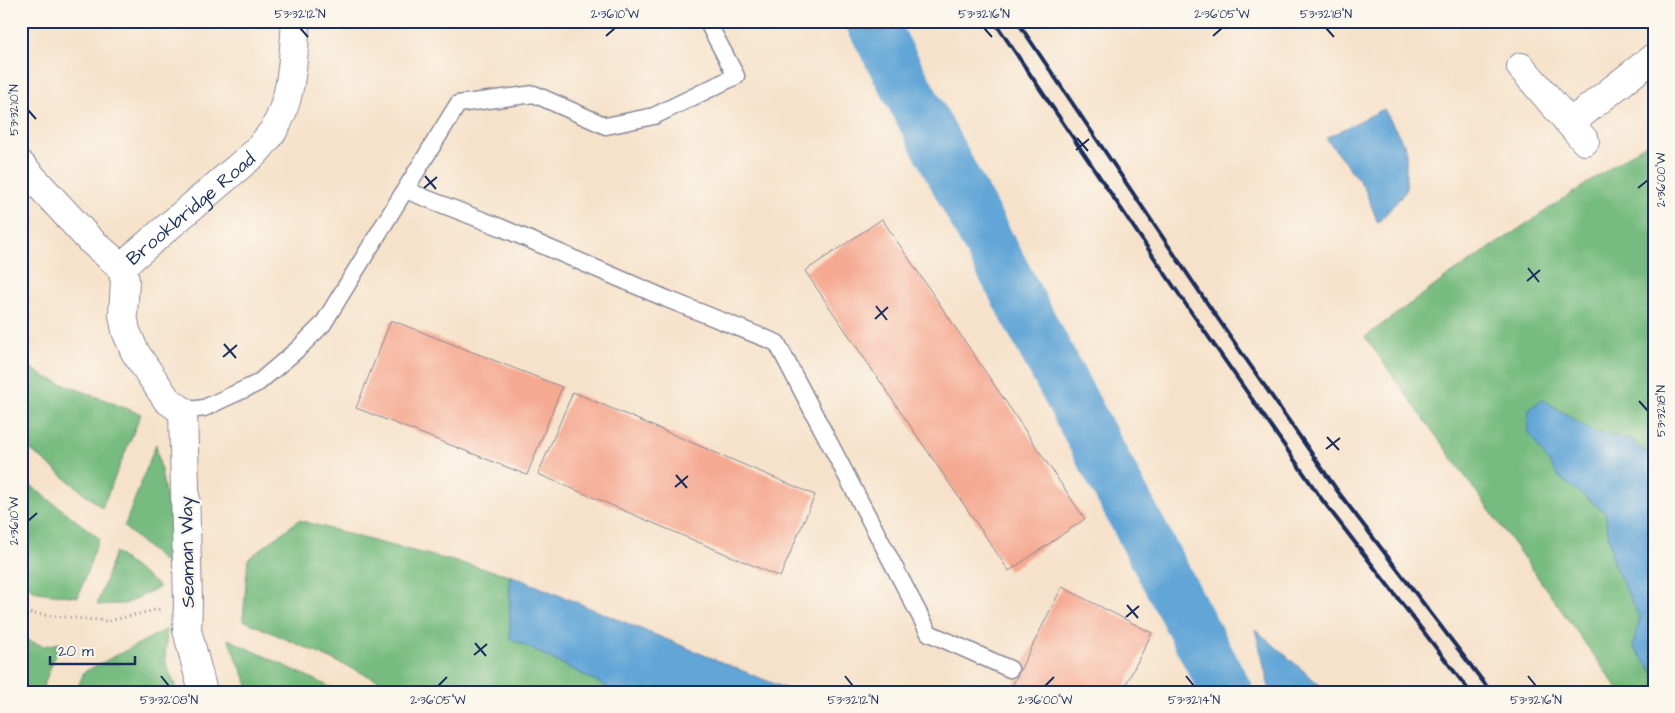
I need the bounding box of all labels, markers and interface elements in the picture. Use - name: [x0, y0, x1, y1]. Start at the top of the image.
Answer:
- text: 53°32'12"N: [275, 6, 326, 23]
- text: 2°36'10"W: [591, 6, 640, 23]
- text: 53°32'16"N: [958, 6, 1010, 23]
- text: 2°36'05"W: [1194, 6, 1250, 23]
- text: 53°32'18"N: [1300, 6, 1352, 23]
- text: 53°32'10"N: [6, 84, 23, 136]
- street label: Brookbridge Road: [121, 146, 262, 272]
- text: 2°36'00"W: [1653, 152, 1670, 207]
- text: 53°32'18"N: [1653, 385, 1670, 437]
- street label: Seaman Way: [173, 495, 203, 608]
- text: 2°36'10"W: [6, 496, 23, 545]
- scale bar: [50, 633, 135, 665]
- text: 20 m: [58, 641, 94, 662]
- text: 53°32'08"N: [140, 692, 198, 709]
- text: 2°36'05"W: [410, 692, 466, 709]
- text: 53°32'12"N: [828, 692, 879, 709]
- text: 2°36'00"W: [1018, 692, 1073, 709]
- text: 53°32'14"N: [1168, 692, 1221, 709]
- text: 53°32'16"N: [1510, 692, 1562, 709]

